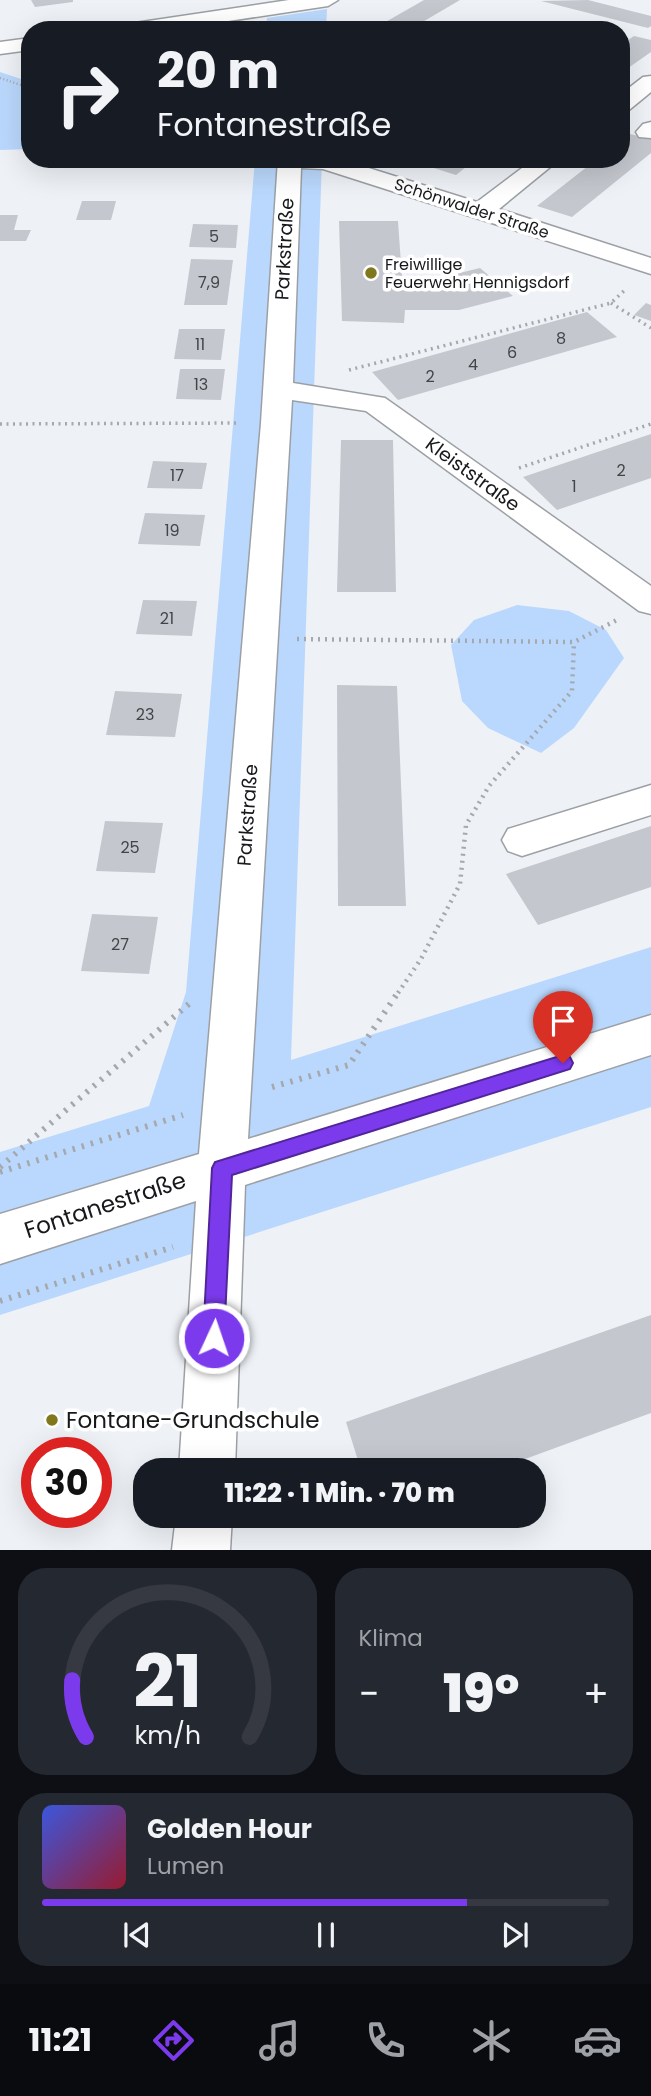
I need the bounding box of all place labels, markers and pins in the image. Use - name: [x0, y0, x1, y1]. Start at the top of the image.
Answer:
- place label: Freiwillige Feuerwehr Hennigsdorf: [385, 253, 570, 294]
- marker: Freiwillige Feuerwehr Hennigsdorf: [363, 265, 379, 281]
- pin: [533, 991, 593, 1063]
- place label: Fontane-Grundschule: [66, 1404, 319, 1436]
- marker: Fontane-Grundschule: [44, 1412, 60, 1428]

